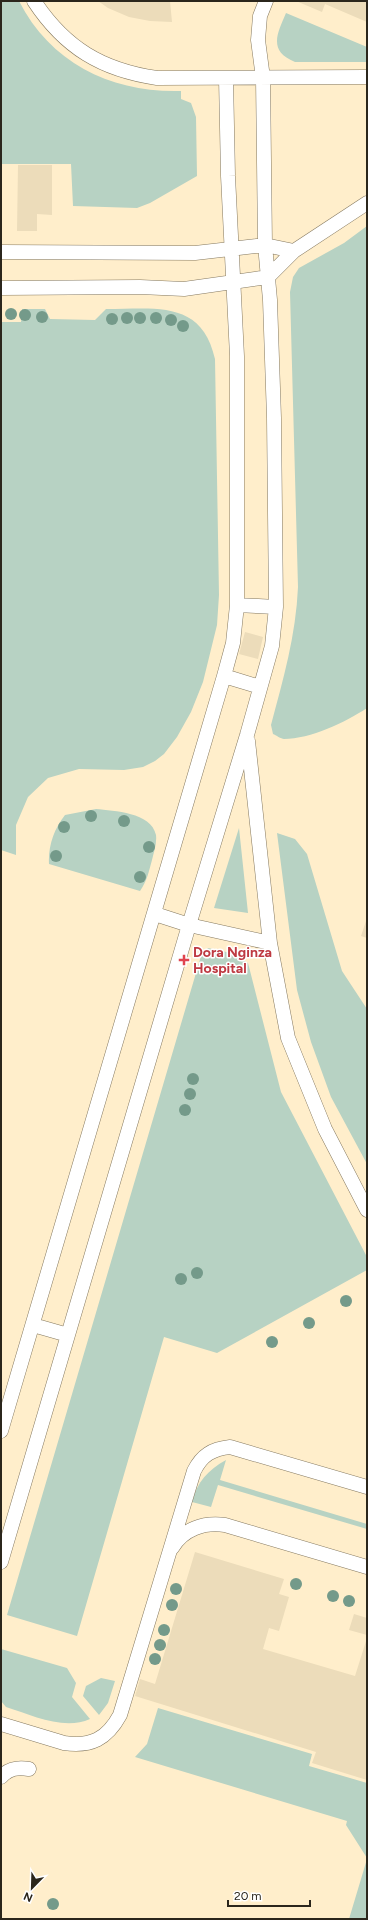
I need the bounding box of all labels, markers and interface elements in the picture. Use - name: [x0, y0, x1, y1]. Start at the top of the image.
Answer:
- place label: Dora Nginza Hospital: [193, 944, 272, 977]
- marker: Dora Nginza Hospital: [178, 954, 190, 966]
- north arrow: [12, 1868, 52, 1908]
- scale bar: [228, 1882, 310, 1908]
- text: N: [22, 1889, 35, 1904]
- text: 20 m: [234, 1889, 262, 1903]

